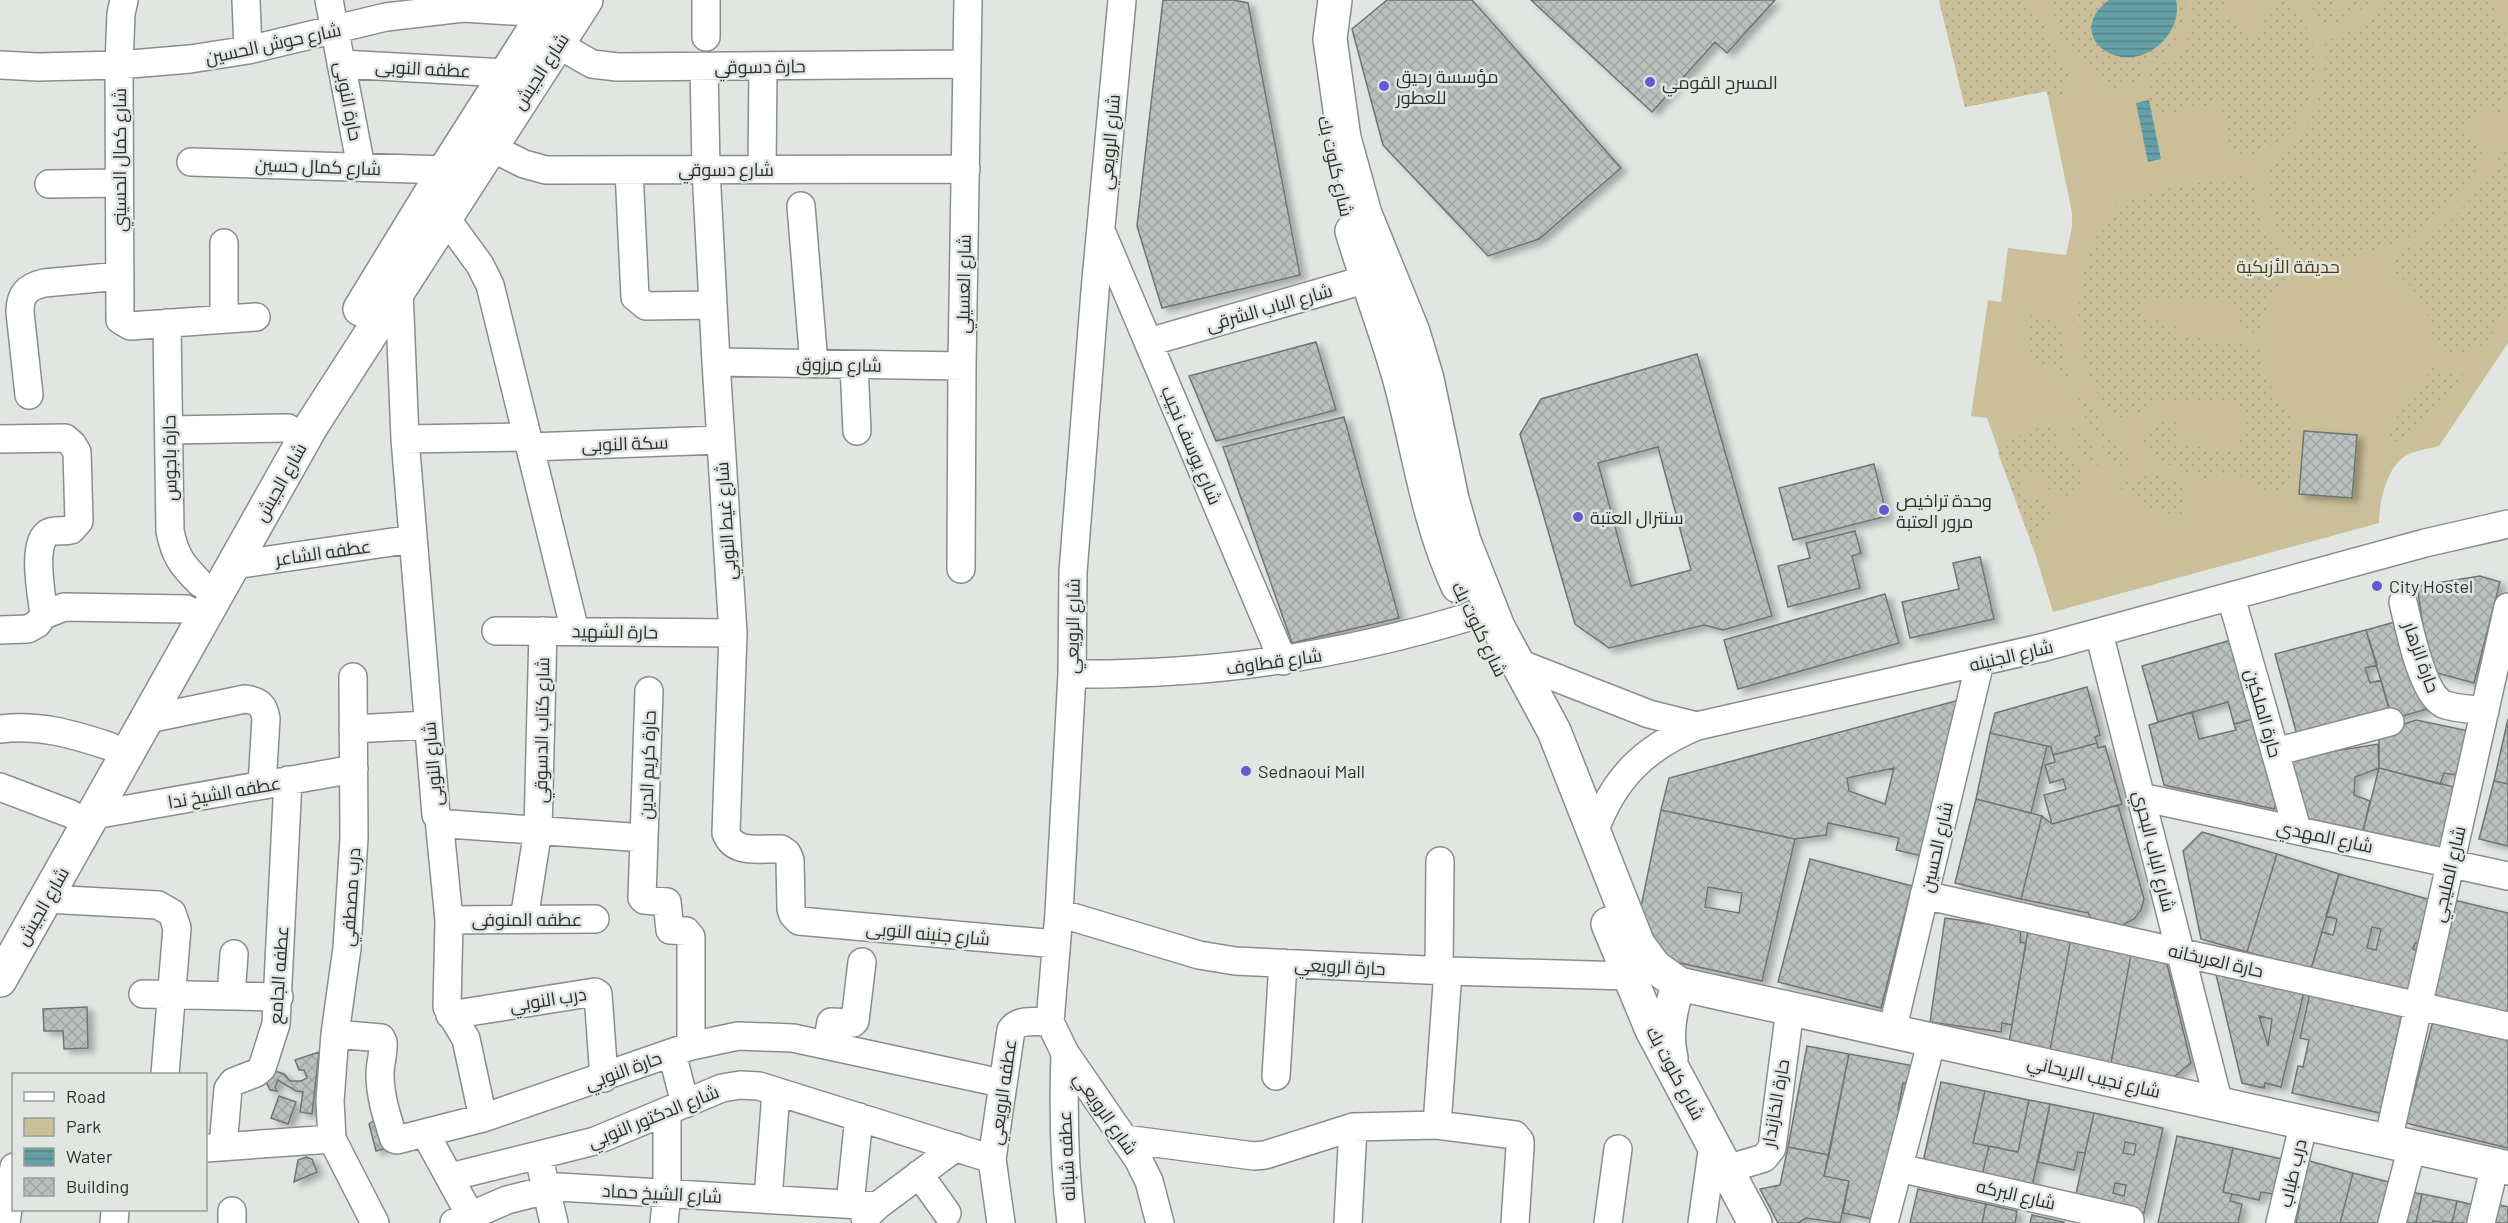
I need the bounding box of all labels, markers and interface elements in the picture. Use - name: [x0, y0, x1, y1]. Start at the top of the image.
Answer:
- street label: شارع حوش الحسين: [203, 18, 343, 70]
- street label: شارع الجيش: [507, 29, 575, 115]
- street label: حارة دسوقي: [714, 54, 806, 82]
- street label: عطفه النوبى: [375, 55, 471, 82]
- street label: حارة النوبى: [330, 59, 367, 143]
- place label: مؤسسة رحيق للعطور: [1395, 65, 1498, 109]
- place label: المسرح القومي: [1662, 71, 1778, 97]
- marker: المسرح القومي: [1643, 75, 1657, 89]
- marker: مؤسسة رحيق للعطور: [1377, 79, 1391, 93]
- street label: شارع كمال الحسيني: [108, 88, 134, 232]
- street label: شارع الرويعي: [1094, 93, 1128, 191]
- street label: شارع كلوت بك: [1312, 113, 1358, 219]
- street label: شارع كمال حسين: [255, 153, 381, 181]
- street label: شارع دسوقي: [678, 158, 774, 184]
- street label: شارع العسيلي: [951, 234, 979, 334]
- park label: حديقة الأزبكية: [2236, 255, 2340, 278]
- street label: شارع الباب الشرقى: [1203, 278, 1335, 337]
- street label: شارع مرزوق: [796, 352, 882, 378]
- street label: شارع يوسف نجيب: [1155, 382, 1227, 508]
- street label: حارة باجوس: [157, 415, 182, 501]
- street label: سكة النوبى: [581, 430, 669, 457]
- street label: شارع الجيش: [249, 439, 312, 526]
- street label: شارع غيط النوبي: [710, 461, 744, 581]
- place label: وحدة تراخيص مرور العتبة: [1896, 489, 1992, 533]
- marker: وحدة تراخيص مرور العتبة: [1877, 503, 1891, 517]
- place label: سنترال العتبة: [1590, 506, 1684, 529]
- marker: سنترال العتبة: [1571, 510, 1585, 524]
- street label: عطفه الشاعر: [273, 534, 372, 571]
- place label: City Hostel: [2389, 575, 2473, 597]
- street label: شارع الرويعي: [1060, 578, 1088, 674]
- street label: شارع كلوت بك: [1446, 578, 1512, 681]
- marker: City Hostel: [2370, 579, 2384, 593]
- street label: حارة الزهار: [2398, 618, 2445, 696]
- street label: حارة الشهيد: [572, 619, 658, 644]
- street label: شارع الجنينه: [1967, 635, 2056, 677]
- street label: شارع قطاوف: [1225, 643, 1324, 681]
- street label: شارع كتاب الدسوقي: [529, 657, 557, 803]
- street label: حارة الملكين: [2240, 666, 2287, 760]
- street label: حارة كريم الدين: [634, 710, 662, 820]
- street label: شارع النوبى: [417, 721, 449, 807]
- place label: Sednaoui Mall: [1258, 760, 1365, 782]
- marker: Sednaoui Mall: [1239, 764, 1253, 778]
- street label: عطفه الشيخ ندا: [166, 771, 283, 815]
- street label: شارع الباب البحري: [2125, 788, 2181, 915]
- street label: شارع الحسين: [1915, 799, 1959, 895]
- street label: شارع المهدي: [2274, 815, 2375, 861]
- street label: شارع المليجي: [2426, 824, 2474, 925]
- street label: درب مصطفي: [336, 847, 368, 947]
- street label: شارع الجيش: [11, 863, 75, 950]
- street label: عطفه المنوفى: [472, 908, 582, 931]
- street label: شارع جنينه النوبى: [865, 917, 991, 951]
- street label: عطفه الجامع: [264, 925, 294, 1025]
- street label: حارة العربخانه: [2166, 938, 2266, 983]
- street label: حارة الرويعي: [1294, 953, 1386, 983]
- street label: درب النوبي: [508, 982, 589, 1020]
- street label: شارع كلوت بك: [1640, 1022, 1710, 1125]
- street label: عطفه الرويعي: [984, 1038, 1024, 1147]
- street label: حارة النوبي: [581, 1046, 666, 1098]
- street label: شارع نجيب الريحاني: [2024, 1050, 2163, 1106]
- street label: حارة الخازندار: [1756, 1057, 1795, 1150]
- street label: شارع الرويعي: [1066, 1068, 1142, 1161]
- legend: [12, 1073, 207, 1211]
- street label: شارع الدكتور النوبي: [584, 1080, 723, 1156]
- text: Road: [66, 1085, 106, 1107]
- street label: عطفه شبانه: [1053, 1110, 1079, 1202]
- text: Park: [66, 1115, 101, 1137]
- street label: درب طباب: [2273, 1137, 2312, 1210]
- text: Water: [66, 1145, 113, 1167]
- street label: شارع البركه: [1974, 1174, 2058, 1216]
- text: Building: [66, 1175, 129, 1197]
- street label: شارع الشيخ حماد: [601, 1179, 723, 1209]

